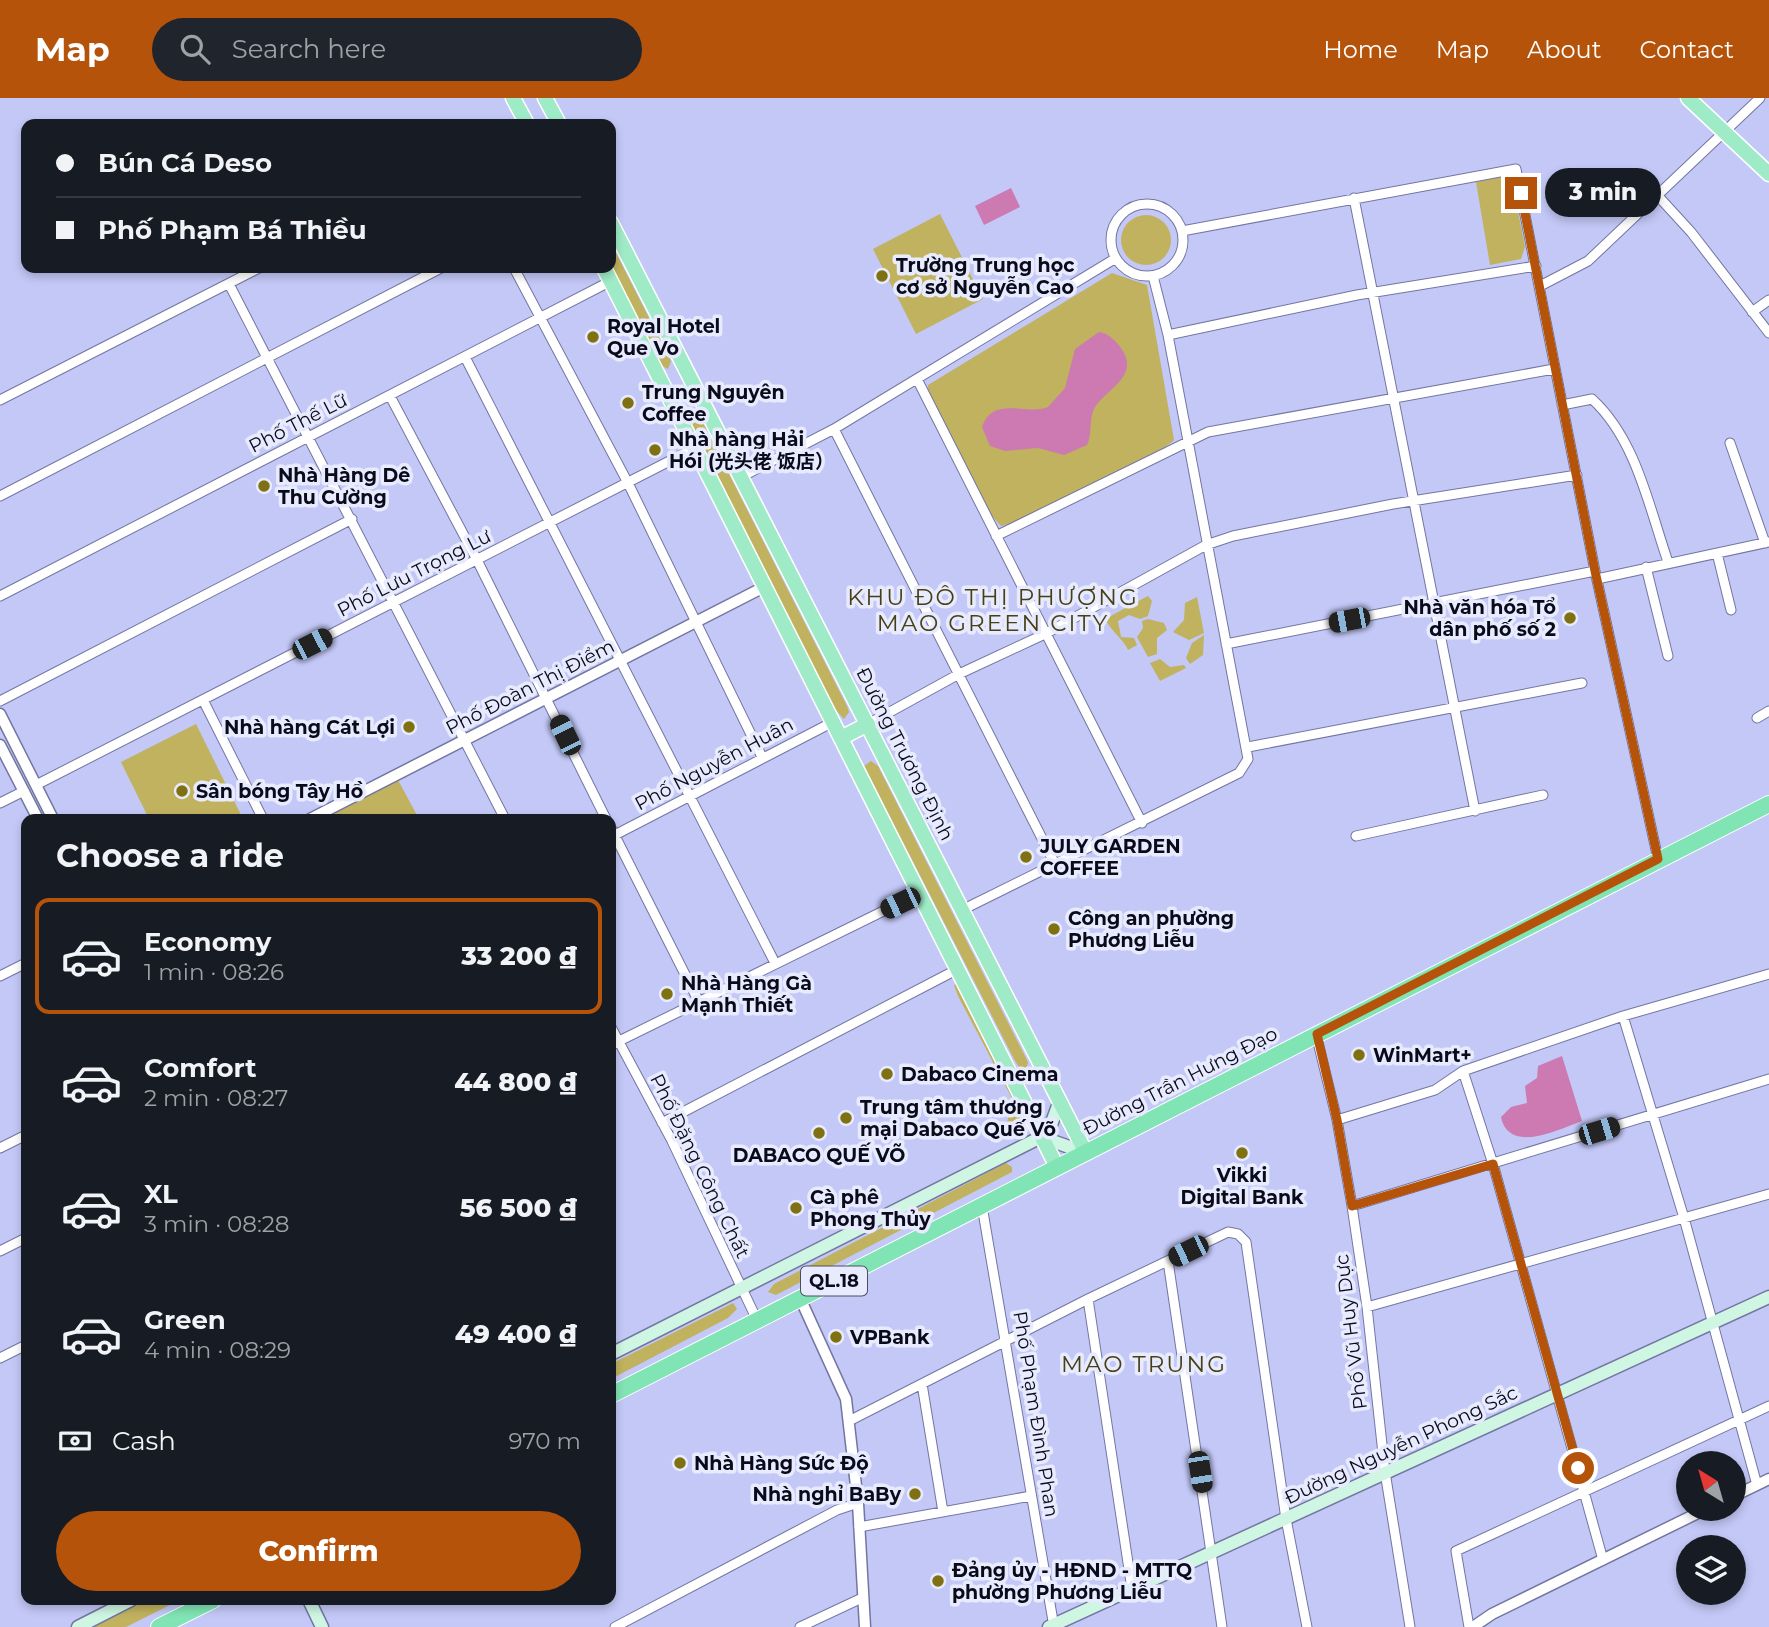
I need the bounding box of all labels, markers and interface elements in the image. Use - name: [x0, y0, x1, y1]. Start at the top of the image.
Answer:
- search box: [152, 18, 642, 81]
- text: Map: [35, 29, 110, 69]
- icon: search: [176, 30, 214, 68]
- text: Search here: [232, 33, 386, 65]
- text: Home: [1323, 35, 1398, 64]
- text: Map: [1436, 35, 1489, 64]
- text: About: [1527, 35, 1601, 64]
- text: Contact: [1639, 35, 1734, 64]
- text: Bún Cá Deso: [98, 147, 272, 179]
- callout: 3 min: [1546, 168, 1661, 217]
- route end: [1505, 177, 1537, 209]
- text: 3 min: [1569, 178, 1637, 206]
- text: Phố Phạm Bá Thiều: [98, 214, 367, 246]
- place label: Trường Trung học cơ sở Nguyễn Cao: [896, 254, 1075, 299]
- marker: Trường Trung học cơ sở Nguyễn Cao: [874, 268, 890, 284]
- place label: Royal Hotel Que Vo: [607, 315, 720, 360]
- marker: Royal Hotel Que Vo: [585, 329, 601, 345]
- place label: Trung Nguyên Coffee: [642, 381, 785, 426]
- street label: Phố Thế Lữ: [245, 388, 351, 458]
- marker: Trung Nguyên Coffee: [620, 395, 636, 411]
- place label: Nhà hàng Hải Hói (光头佬 饭店）: [669, 428, 834, 473]
- marker: Nhà hàng Hải Hói (光头佬 饭店）: [647, 442, 663, 458]
- place label: Nhà Hàng Dê Thu Cường: [278, 464, 410, 509]
- marker: Nhà Hàng Dê Thu Cường: [256, 478, 272, 494]
- street label: Phố Lưu Trọng Lư: [333, 524, 495, 622]
- district label: KHU ĐÔ THỊ PHƯỢNG MAO GREEN CITY: [847, 583, 1139, 637]
- place label: Nhà văn hóa Tổ dân phố số 2: [1404, 596, 1556, 641]
- car: [1327, 606, 1372, 634]
- marker: Nhà văn hóa Tổ dân phố số 2: [1562, 610, 1578, 626]
- car: [289, 625, 336, 663]
- street label: Phố Đoàn Thị Điểm: [442, 634, 618, 740]
- street label: Đường Trương Định: [851, 664, 959, 844]
- car: [547, 712, 584, 758]
- street label: Phố Nguyễn Huân: [631, 713, 797, 815]
- place label: Nhà hàng Cát Lợi: [224, 716, 395, 739]
- marker: Nhà hàng Cát Lợi: [401, 719, 417, 735]
- place label: Sân bóng Tây Hồ: [196, 780, 363, 803]
- marker: Sân bóng Tây Hồ: [174, 783, 190, 799]
- place label: JULY GARDEN COFFEE: [1039, 835, 1181, 880]
- text: Choose a ride: [56, 836, 284, 875]
- marker: JULY GARDEN COFFEE: [1018, 849, 1034, 865]
- car: [877, 884, 924, 922]
- place label: Công an phường Phương Liễu: [1068, 907, 1234, 952]
- marker: Công an phường Phương Liễu: [1046, 921, 1062, 937]
- icon: car: [60, 925, 123, 988]
- text: Economy: [144, 926, 271, 958]
- text: 33 200 ₫: [461, 940, 577, 972]
- text: 1 min · 08:26: [144, 958, 284, 986]
- place label: Nhà Hàng Gà Mạnh Thiết: [681, 972, 812, 1017]
- marker: Nhà Hàng Gà Mạnh Thiết: [659, 986, 675, 1002]
- street label: Đường Trần Hưng Đạo: [1079, 1022, 1281, 1140]
- place label: WinMart+: [1373, 1044, 1472, 1067]
- marker: WinMart+: [1351, 1047, 1367, 1063]
- icon: car: [60, 1051, 123, 1114]
- text: Comfort: [144, 1052, 256, 1084]
- place label: Dabaco Cinema: [901, 1063, 1058, 1086]
- text: 44 800 ₫: [454, 1066, 577, 1098]
- marker: Dabaco Cinema: [879, 1066, 895, 1082]
- street label: Phố Đặng Công Chất: [645, 1070, 755, 1262]
- text: 2 min · 08:27: [144, 1084, 288, 1112]
- place label: Trung tâm thương mại Dabaco Quế Võ: [860, 1096, 1056, 1141]
- marker: Trung tâm thương mại Dabaco Quế Võ: [838, 1110, 854, 1126]
- car: [1576, 1115, 1623, 1147]
- marker: DABACO QUẾ VÕ: [811, 1125, 827, 1141]
- place label: DABACO QUẾ VÕ: [733, 1142, 905, 1167]
- marker: Vikki Digital Bank: [1234, 1145, 1250, 1161]
- place label: Vikki Digital Bank: [1180, 1164, 1304, 1209]
- icon: car: [60, 1177, 123, 1240]
- text: XL: [144, 1178, 178, 1210]
- place label: Cà phê Phong Thủy: [810, 1186, 931, 1231]
- text: 56 500 ₫: [460, 1192, 577, 1224]
- marker: Cà phê Phong Thủy: [788, 1200, 804, 1216]
- text: 3 min · 08:28: [144, 1210, 290, 1238]
- car: [1165, 1232, 1212, 1270]
- street label: Phố Vũ Huy Dực: [1330, 1253, 1372, 1411]
- road number: QL.18: [801, 1266, 867, 1296]
- icon: car: [60, 1303, 123, 1366]
- text: Green: [144, 1304, 226, 1336]
- street label: Phố Phạm Đình Phan: [1008, 1309, 1064, 1519]
- text: 49 400 ₫: [455, 1318, 577, 1350]
- place label: VPBank: [849, 1326, 930, 1349]
- marker: VPBank: [828, 1329, 844, 1345]
- text: 4 min · 08:29: [144, 1336, 291, 1364]
- district label: MAO TRUNG: [1061, 1350, 1227, 1378]
- street label: Đường Nguyễn Phong Sắc: [1281, 1381, 1521, 1509]
- icon: cash: [56, 1422, 94, 1460]
- text: Cash: [112, 1425, 176, 1457]
- text: 970 m: [508, 1427, 581, 1455]
- car: [1187, 1450, 1214, 1494]
- north arrow: [1676, 1451, 1746, 1521]
- map controls: [1676, 1451, 1746, 1605]
- place label: Nhà Hàng Sức Độ: [694, 1452, 869, 1475]
- route start: [1562, 1452, 1594, 1484]
- marker: Nhà Hàng Sức Độ: [672, 1455, 688, 1471]
- place label: Nhà nghỉ BaBy: [753, 1483, 902, 1506]
- marker: Nhà nghỉ BaBy: [907, 1486, 923, 1502]
- button: Confirm: [56, 1511, 581, 1591]
- button: layers: [1676, 1535, 1746, 1605]
- place label: Đảng ủy - HĐND - MTTQ phường Phương Liễu: [952, 1559, 1192, 1604]
- marker: Đảng ủy - HĐND - MTTQ phường Phương Liễu: [930, 1573, 946, 1589]

